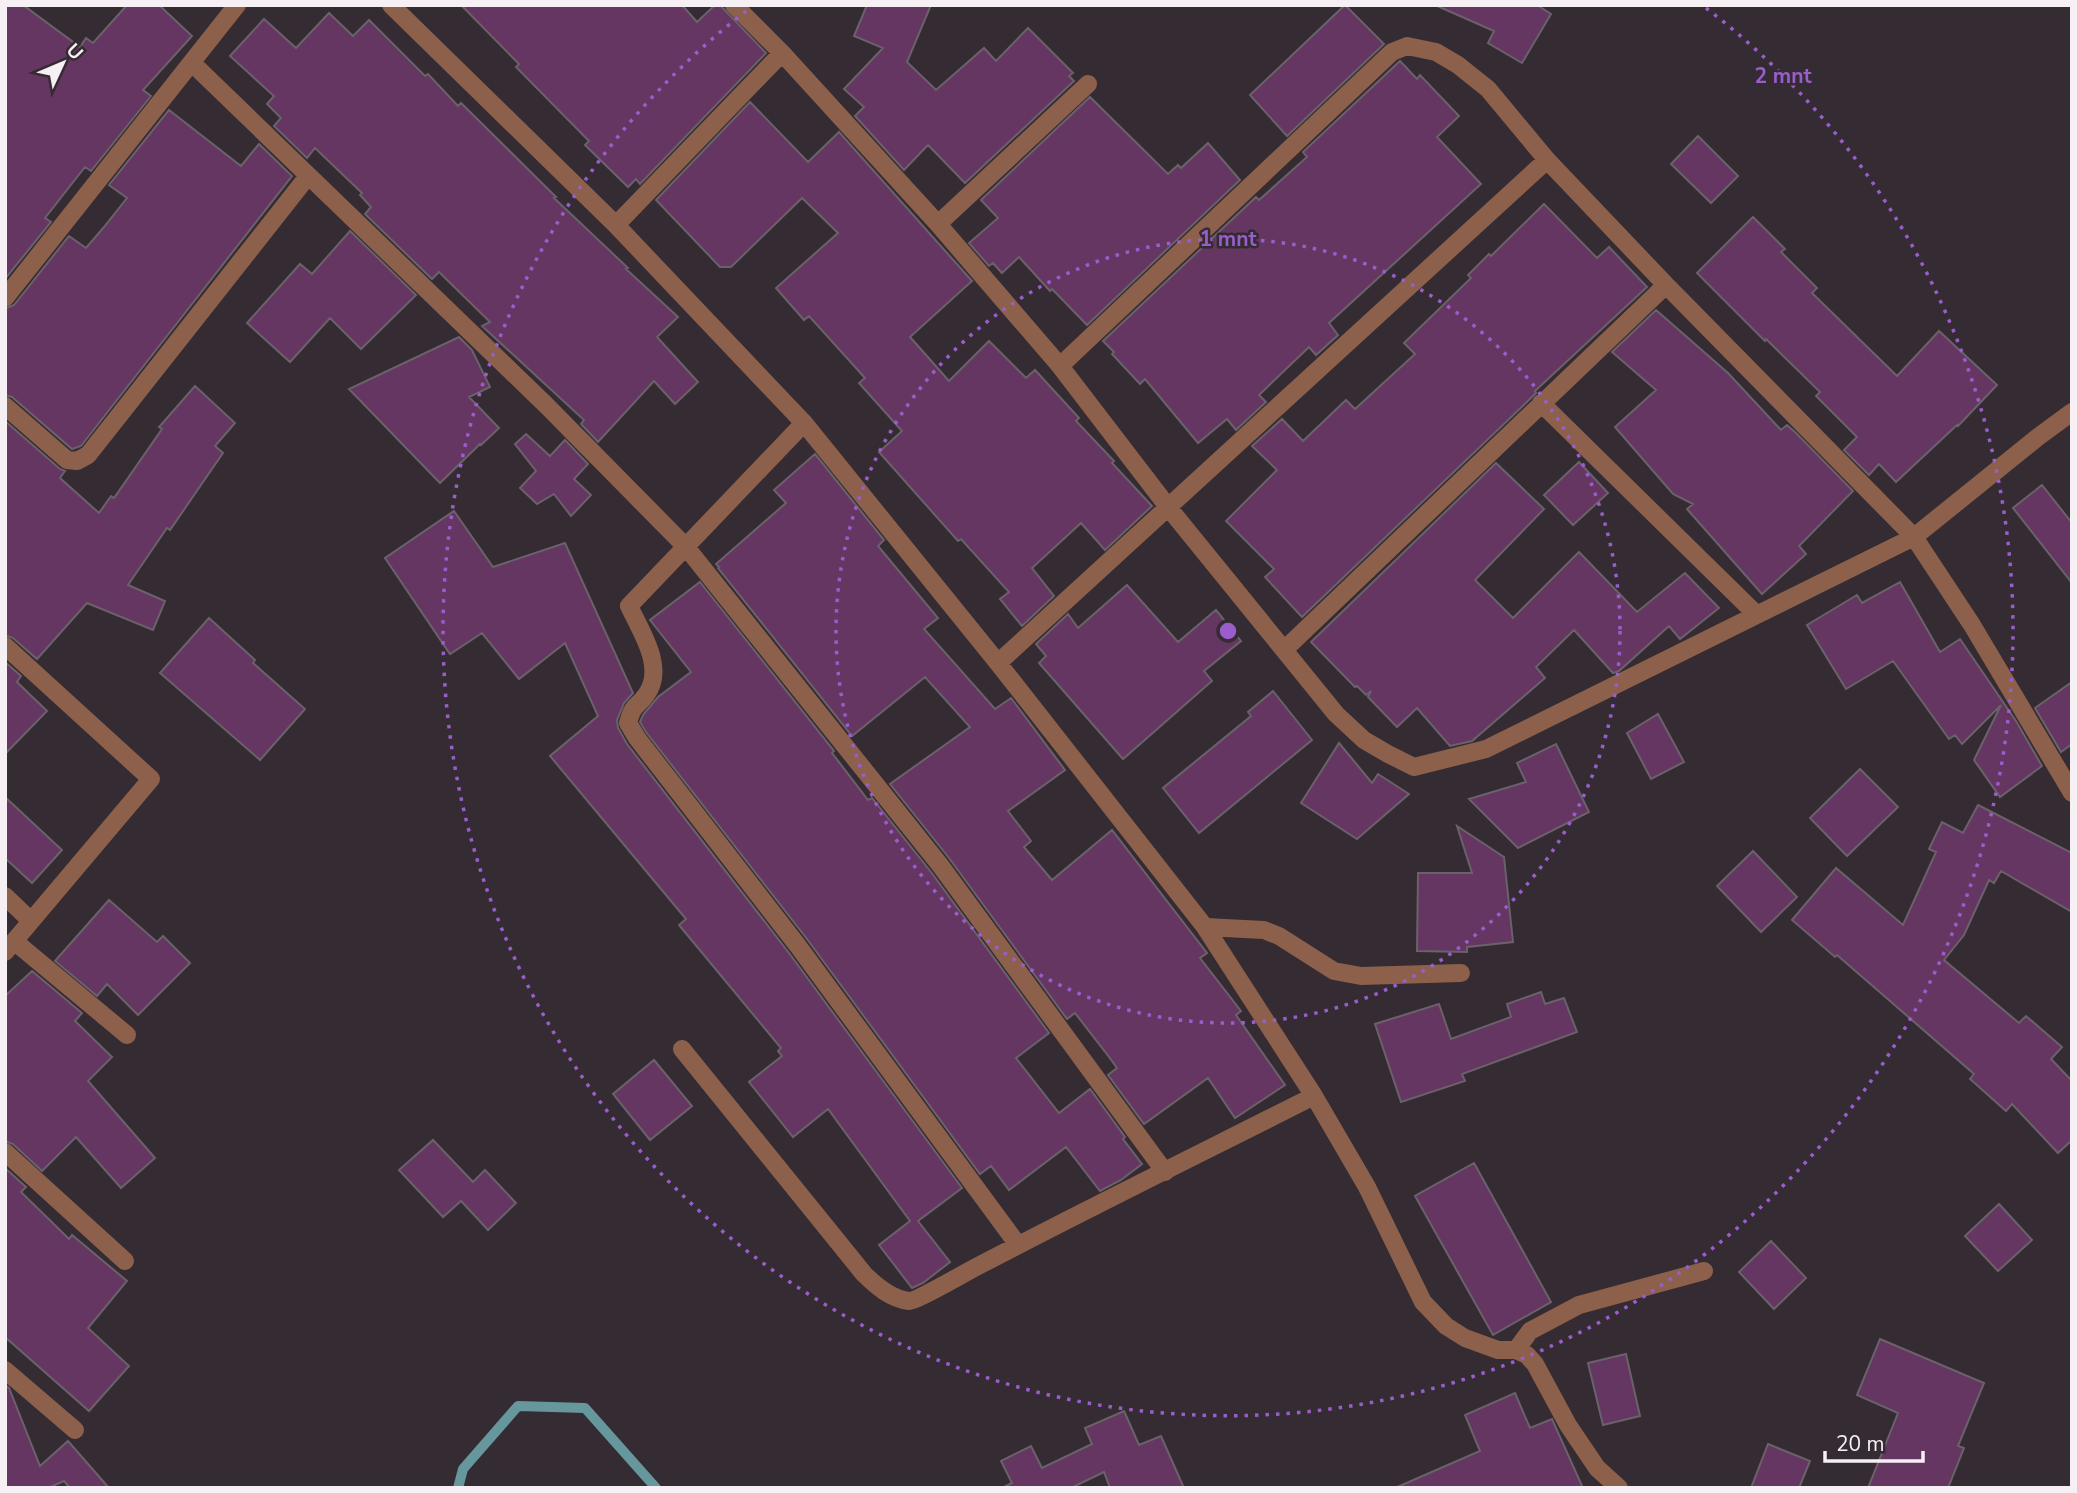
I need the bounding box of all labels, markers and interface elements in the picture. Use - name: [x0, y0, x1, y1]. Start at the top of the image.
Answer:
- north arrow: [28, 28, 98, 98]
- text: U: [60, 38, 89, 66]
- text: 2 mnt: [1754, 62, 1812, 90]
- text: 1 mnt: [1199, 225, 1257, 253]
- centre of rings: [1216, 619, 1240, 643]
- scale bar: [1825, 1420, 1923, 1464]
- text: 20 m: [1836, 1430, 1885, 1458]

